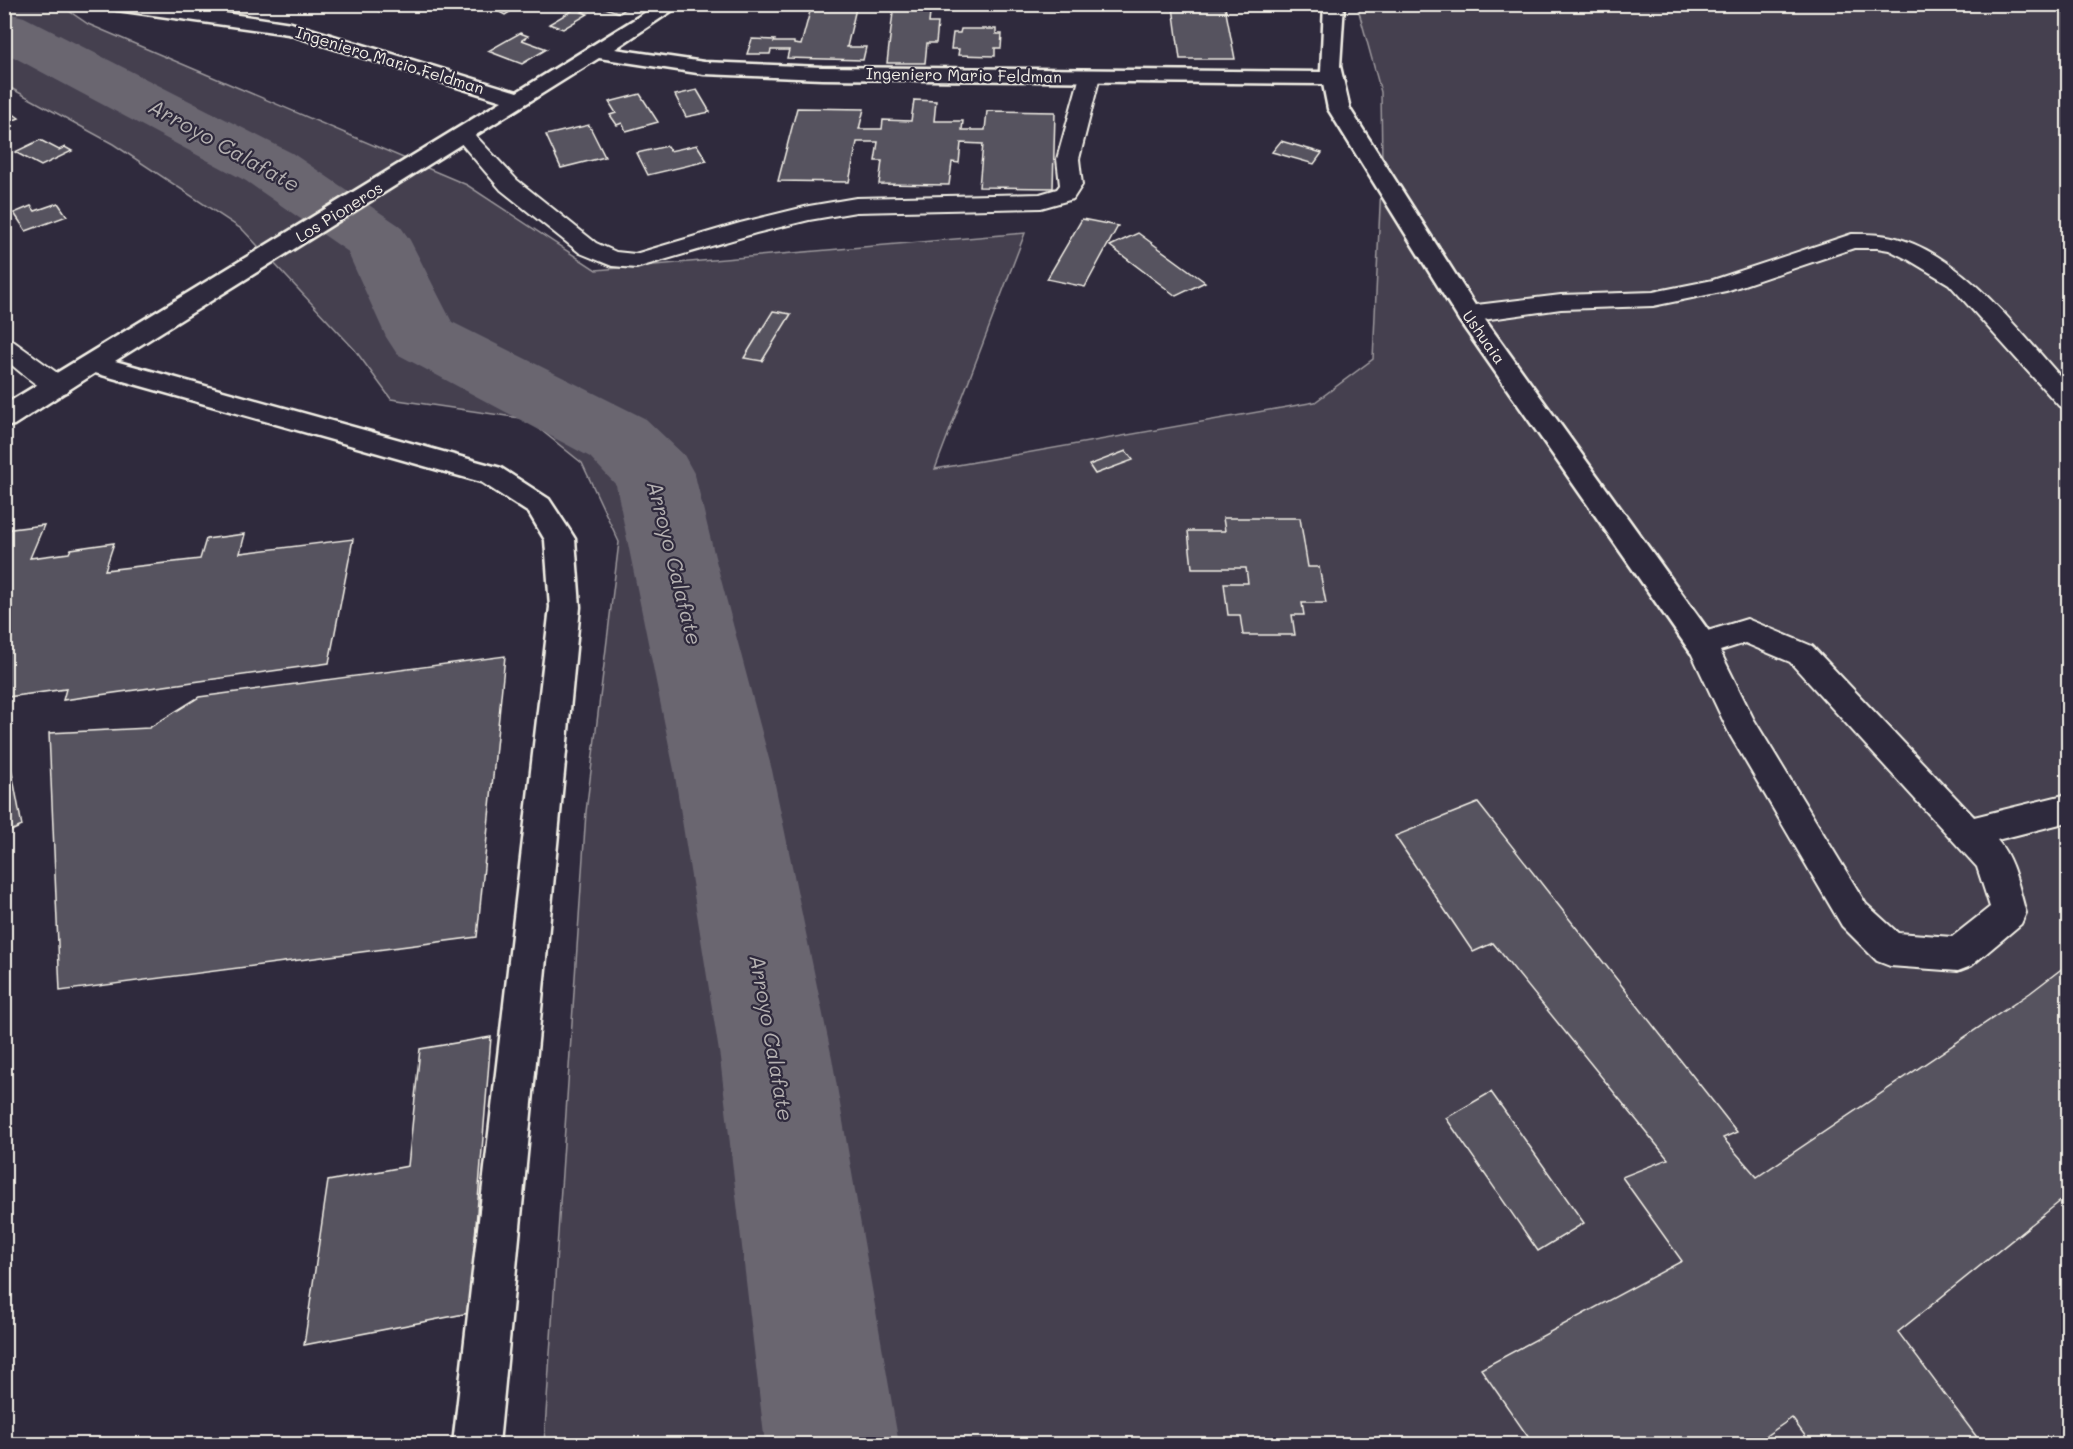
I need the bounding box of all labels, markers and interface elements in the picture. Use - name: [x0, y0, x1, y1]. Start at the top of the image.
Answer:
- street label: Ingeniero Mario Feldman: [293, 21, 487, 98]
- street label: Ingeniero Mario Feldman: [866, 62, 1062, 87]
- water label: Arroyo Calafate: [145, 92, 305, 197]
- street label: Los Pioneros: [291, 176, 386, 247]
- street label: Ushuaia: [1458, 306, 1511, 368]
- water label: Arroyo Calafate: [642, 478, 709, 647]
- water label: Arroyo Calafate: [745, 953, 800, 1123]

